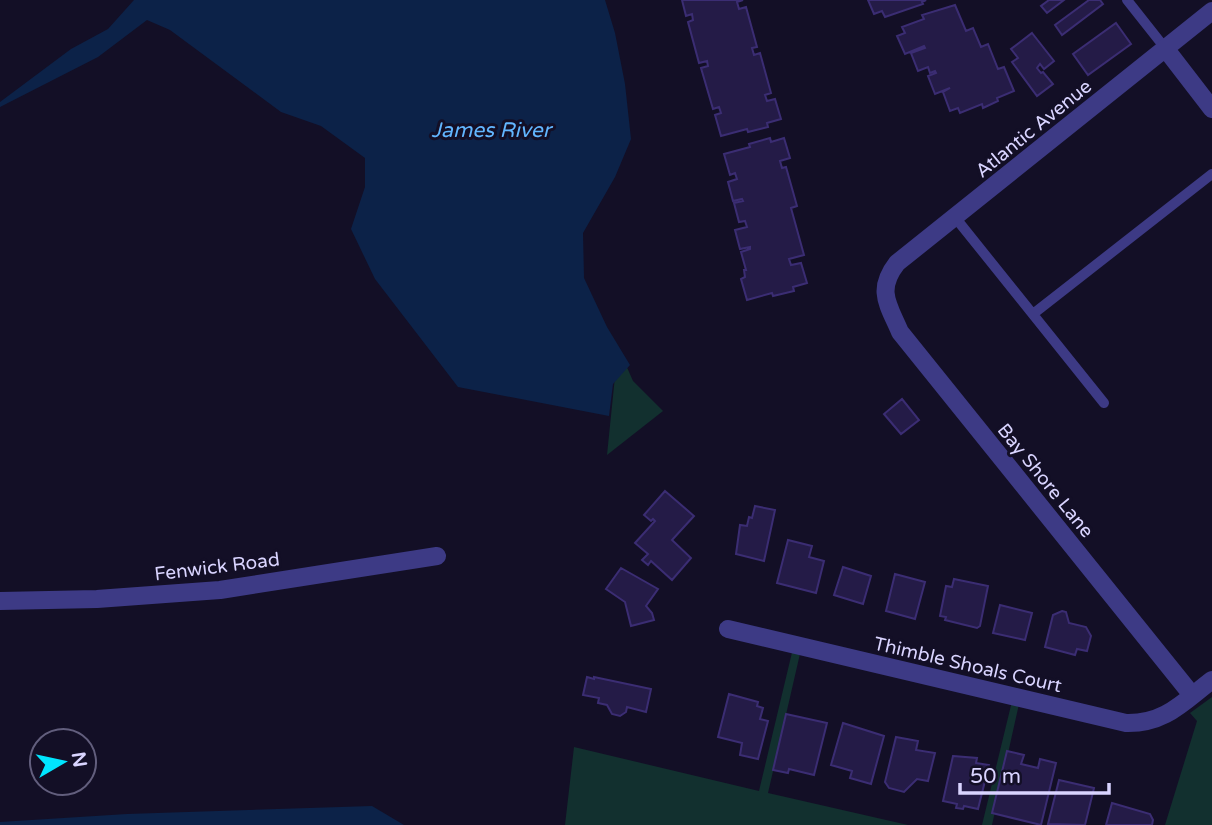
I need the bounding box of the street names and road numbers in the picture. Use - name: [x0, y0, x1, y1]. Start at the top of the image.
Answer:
- street label: Atlantic Avenue: [971, 75, 1096, 182]
- street label: Bay Shore Lane: [993, 419, 1098, 542]
- street label: Fenwick Road: [153, 548, 281, 586]
- street label: Thimble Shoals Court: [872, 633, 1064, 697]

